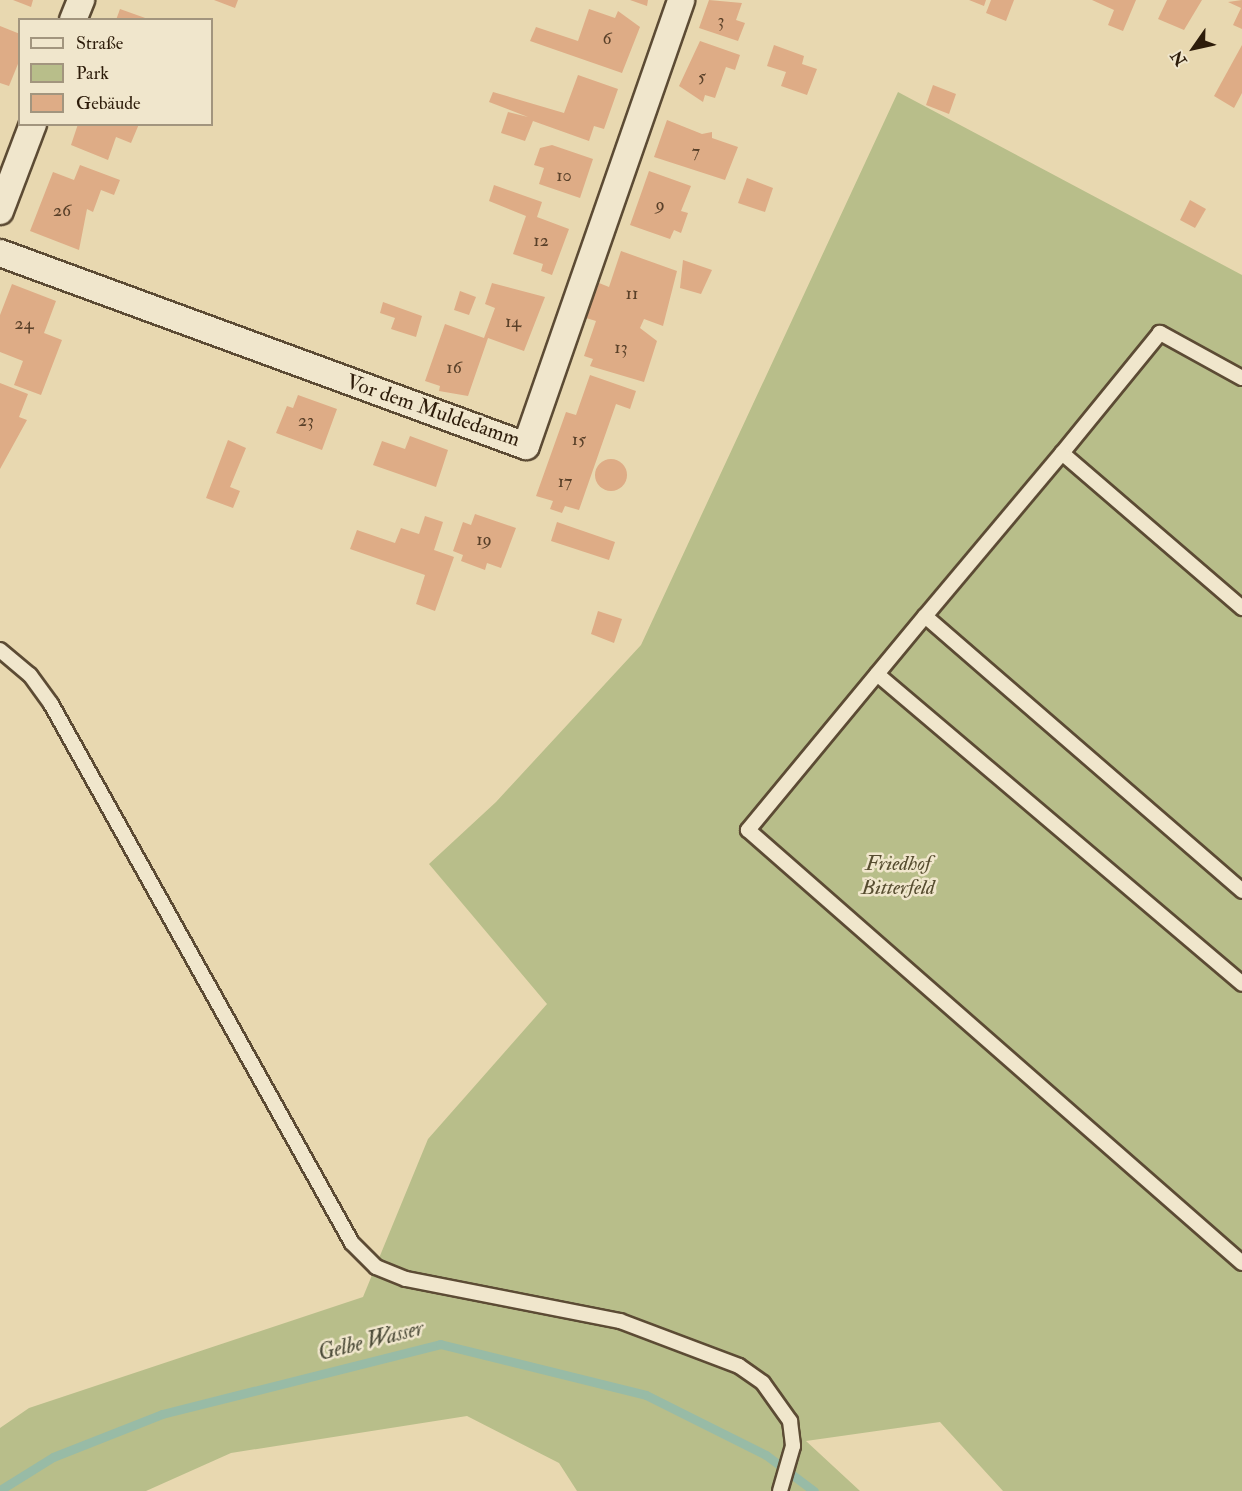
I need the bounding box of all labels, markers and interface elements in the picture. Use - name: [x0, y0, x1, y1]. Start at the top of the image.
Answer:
- house number: 3: [718, 10, 724, 32]
- legend: [18, 18, 213, 126]
- north arrow: [1164, 18, 1224, 78]
- house number: 6: [602, 28, 612, 50]
- text: Straße: [76, 32, 123, 55]
- text: N: [1167, 47, 1191, 70]
- text: Park: [76, 62, 109, 85]
- house number: 5: [698, 66, 706, 88]
- text: Gebäude: [76, 92, 141, 115]
- house number: 7: [692, 141, 700, 163]
- house number: 10: [556, 165, 572, 187]
- house number: 9: [655, 194, 665, 216]
- house number: 26: [53, 200, 71, 222]
- house number: 12: [533, 230, 549, 252]
- house number: 11: [626, 283, 638, 305]
- house number: 14: [505, 311, 521, 333]
- house number: 24: [15, 313, 33, 335]
- house number: 13: [614, 337, 628, 359]
- house number: 16: [446, 357, 462, 379]
- street label: Vor dem Muldedamm: [343, 369, 523, 453]
- house number: 23: [298, 410, 314, 432]
- house number: 15: [572, 429, 586, 451]
- house number: 17: [558, 471, 572, 493]
- house number: 19: [476, 529, 492, 551]
- park label: Friedhof Bitterfeld: [861, 851, 935, 901]
- water label: Gelbe Wasser: [315, 1315, 427, 1367]

